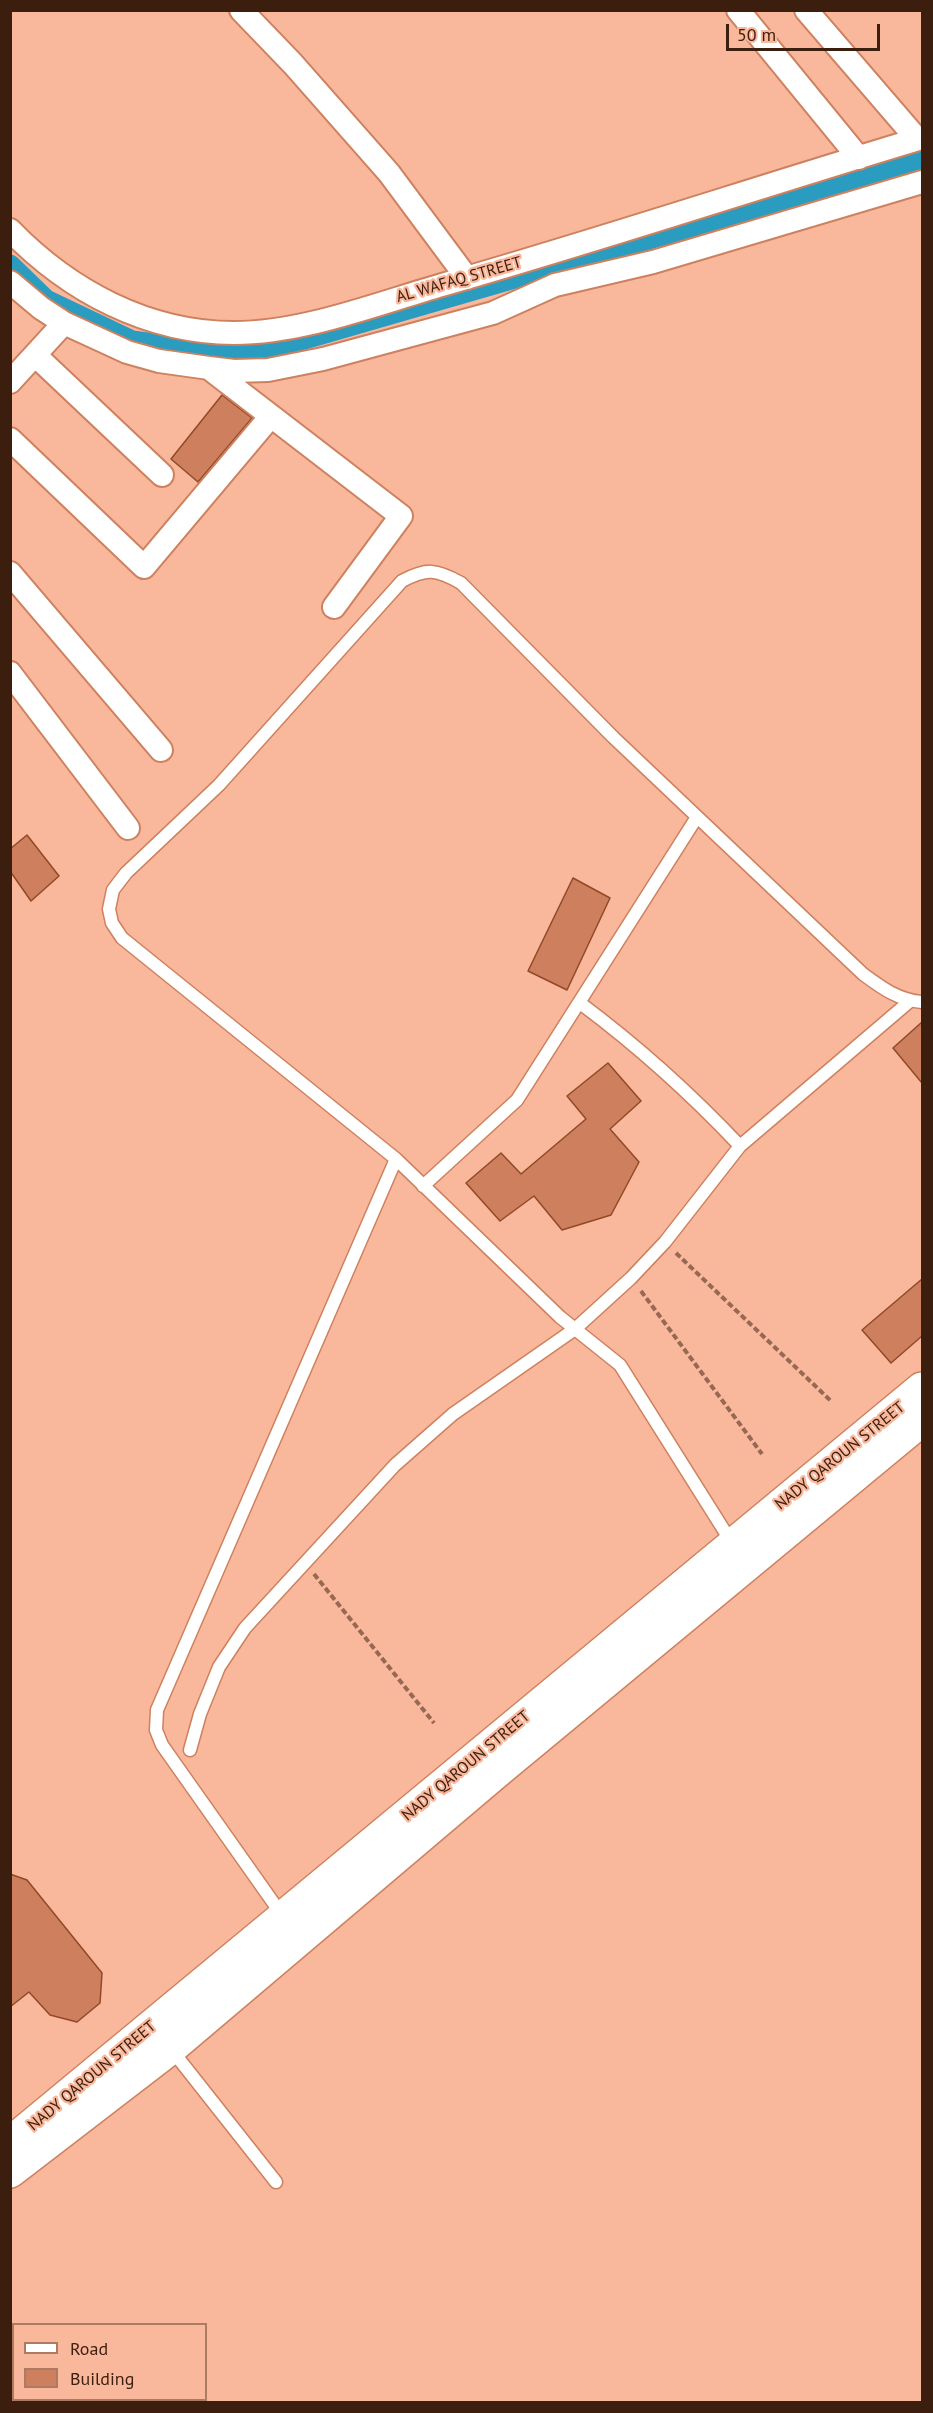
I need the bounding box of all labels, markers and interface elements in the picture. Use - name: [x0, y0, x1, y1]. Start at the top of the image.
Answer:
- scale bar: [729, 12, 884, 50]
- text: 50 m: [737, 23, 776, 46]
- street label: AL WAFAQ STREET: [394, 253, 524, 307]
- street label: NADY QAROUN STREET: [771, 1398, 909, 1514]
- street label: NADY QAROUN STREET: [398, 1707, 534, 1825]
- street label: NADY QAROUN STREET: [24, 2017, 160, 2135]
- legend: [12, 2323, 207, 2401]
- text: Road: [70, 2337, 108, 2360]
- text: Building: [70, 2367, 134, 2390]

